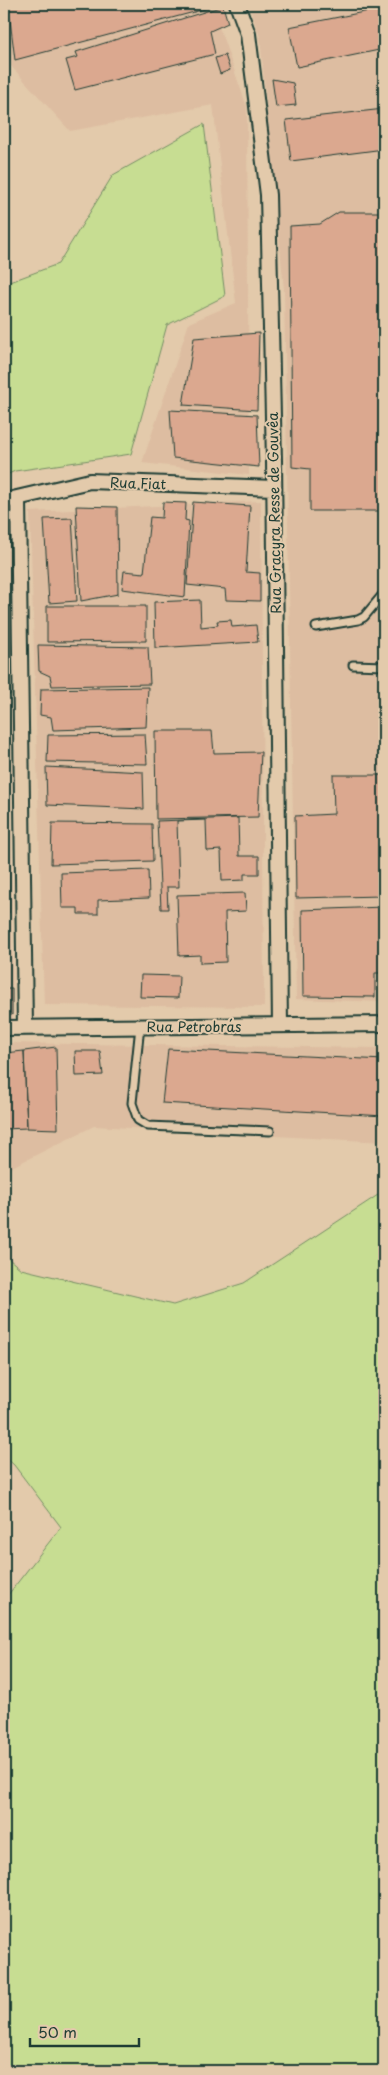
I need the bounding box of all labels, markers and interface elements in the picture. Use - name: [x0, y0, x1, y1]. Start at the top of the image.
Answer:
- street label: Rua Gracyra Resse de Gouvêa: [262, 412, 286, 614]
- street label: Rua Fiat: [110, 472, 167, 494]
- street label: Rua Petrobrás: [147, 1016, 241, 1037]
- scale bar: [30, 2015, 139, 2047]
- text: 50 m: [38, 2020, 77, 2043]

